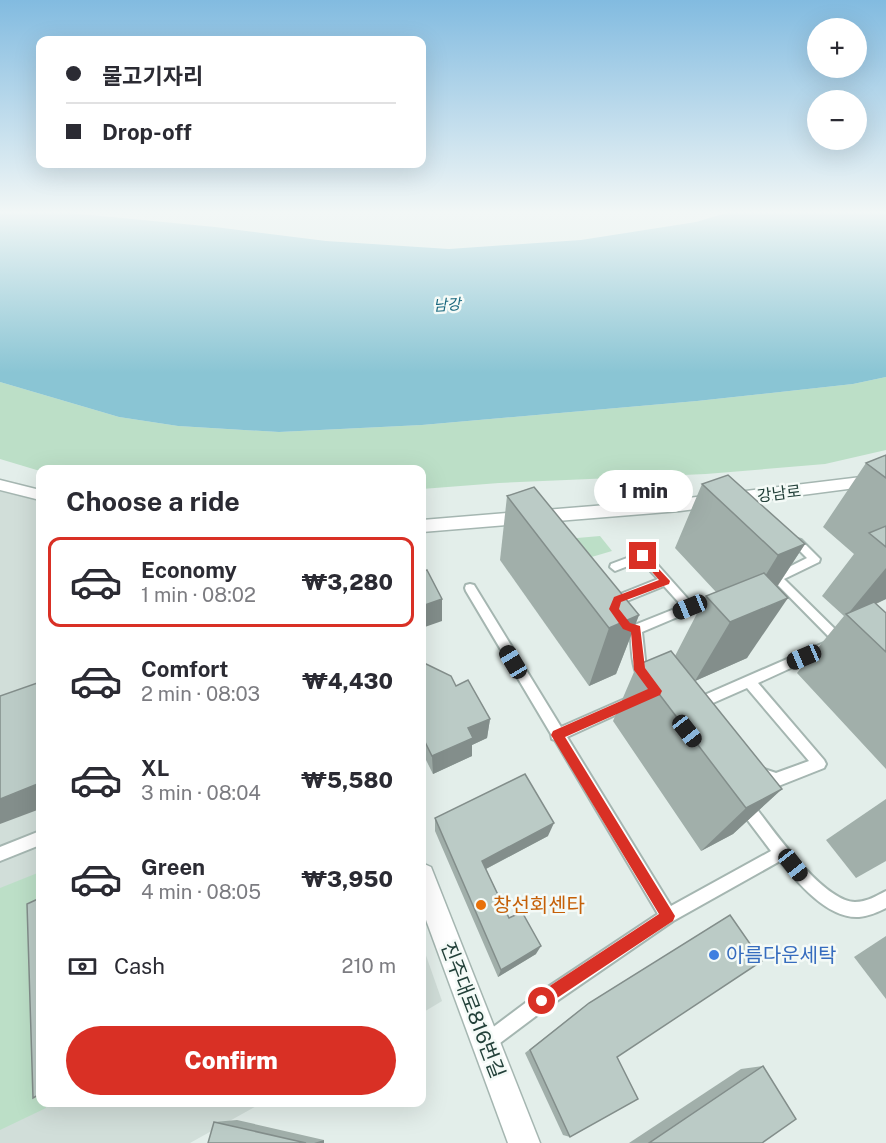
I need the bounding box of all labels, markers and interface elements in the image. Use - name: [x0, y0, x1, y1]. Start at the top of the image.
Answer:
- map controls: [807, 18, 867, 150]
- button: +: [807, 18, 867, 78]
- text: 물고기자리: [102, 63, 203, 89]
- button: −: [807, 90, 867, 150]
- text: Drop-off: [102, 119, 192, 145]
- water label: 남강: [433, 295, 464, 314]
- callout: 1 min: [594, 469, 692, 511]
- text: 1 min: [619, 479, 668, 503]
- street label: 강남로: [756, 481, 802, 506]
- text: Choose a ride: [66, 485, 240, 517]
- route end: [629, 542, 656, 569]
- icon: car: [69, 555, 123, 609]
- text: Economy: [141, 557, 237, 583]
- text: ₩3,280: [302, 569, 393, 595]
- text: 1 min · 08:02: [141, 583, 256, 607]
- car: [670, 592, 710, 622]
- car: [496, 642, 530, 682]
- car: [784, 642, 824, 672]
- icon: car: [69, 654, 123, 708]
- text: Comfort: [141, 656, 228, 682]
- text: ₩4,430: [302, 668, 393, 694]
- text: 2 min · 08:03: [141, 682, 260, 706]
- car: [669, 711, 705, 751]
- icon: car: [69, 753, 123, 807]
- text: XL: [141, 755, 169, 781]
- text: ₩5,580: [301, 767, 393, 793]
- text: 3 min · 08:04: [141, 781, 261, 805]
- car: [775, 845, 811, 885]
- icon: car: [69, 852, 123, 906]
- text: Green: [141, 854, 205, 880]
- text: ₩3,950: [302, 866, 393, 892]
- text: 4 min · 08:05: [141, 880, 261, 904]
- place label: 창선회센타: [493, 893, 585, 917]
- marker: 창선회센타: [474, 898, 488, 912]
- street label: 진주대로816번길: [436, 939, 510, 1081]
- place label: 아름다운세탁: [726, 943, 836, 967]
- marker: 아름다운세탁: [707, 948, 721, 962]
- icon: cash: [66, 950, 99, 983]
- text: Cash: [114, 953, 165, 979]
- text: 210 m: [342, 954, 396, 978]
- route start: [528, 987, 555, 1014]
- button: Confirm: [66, 1026, 396, 1095]

